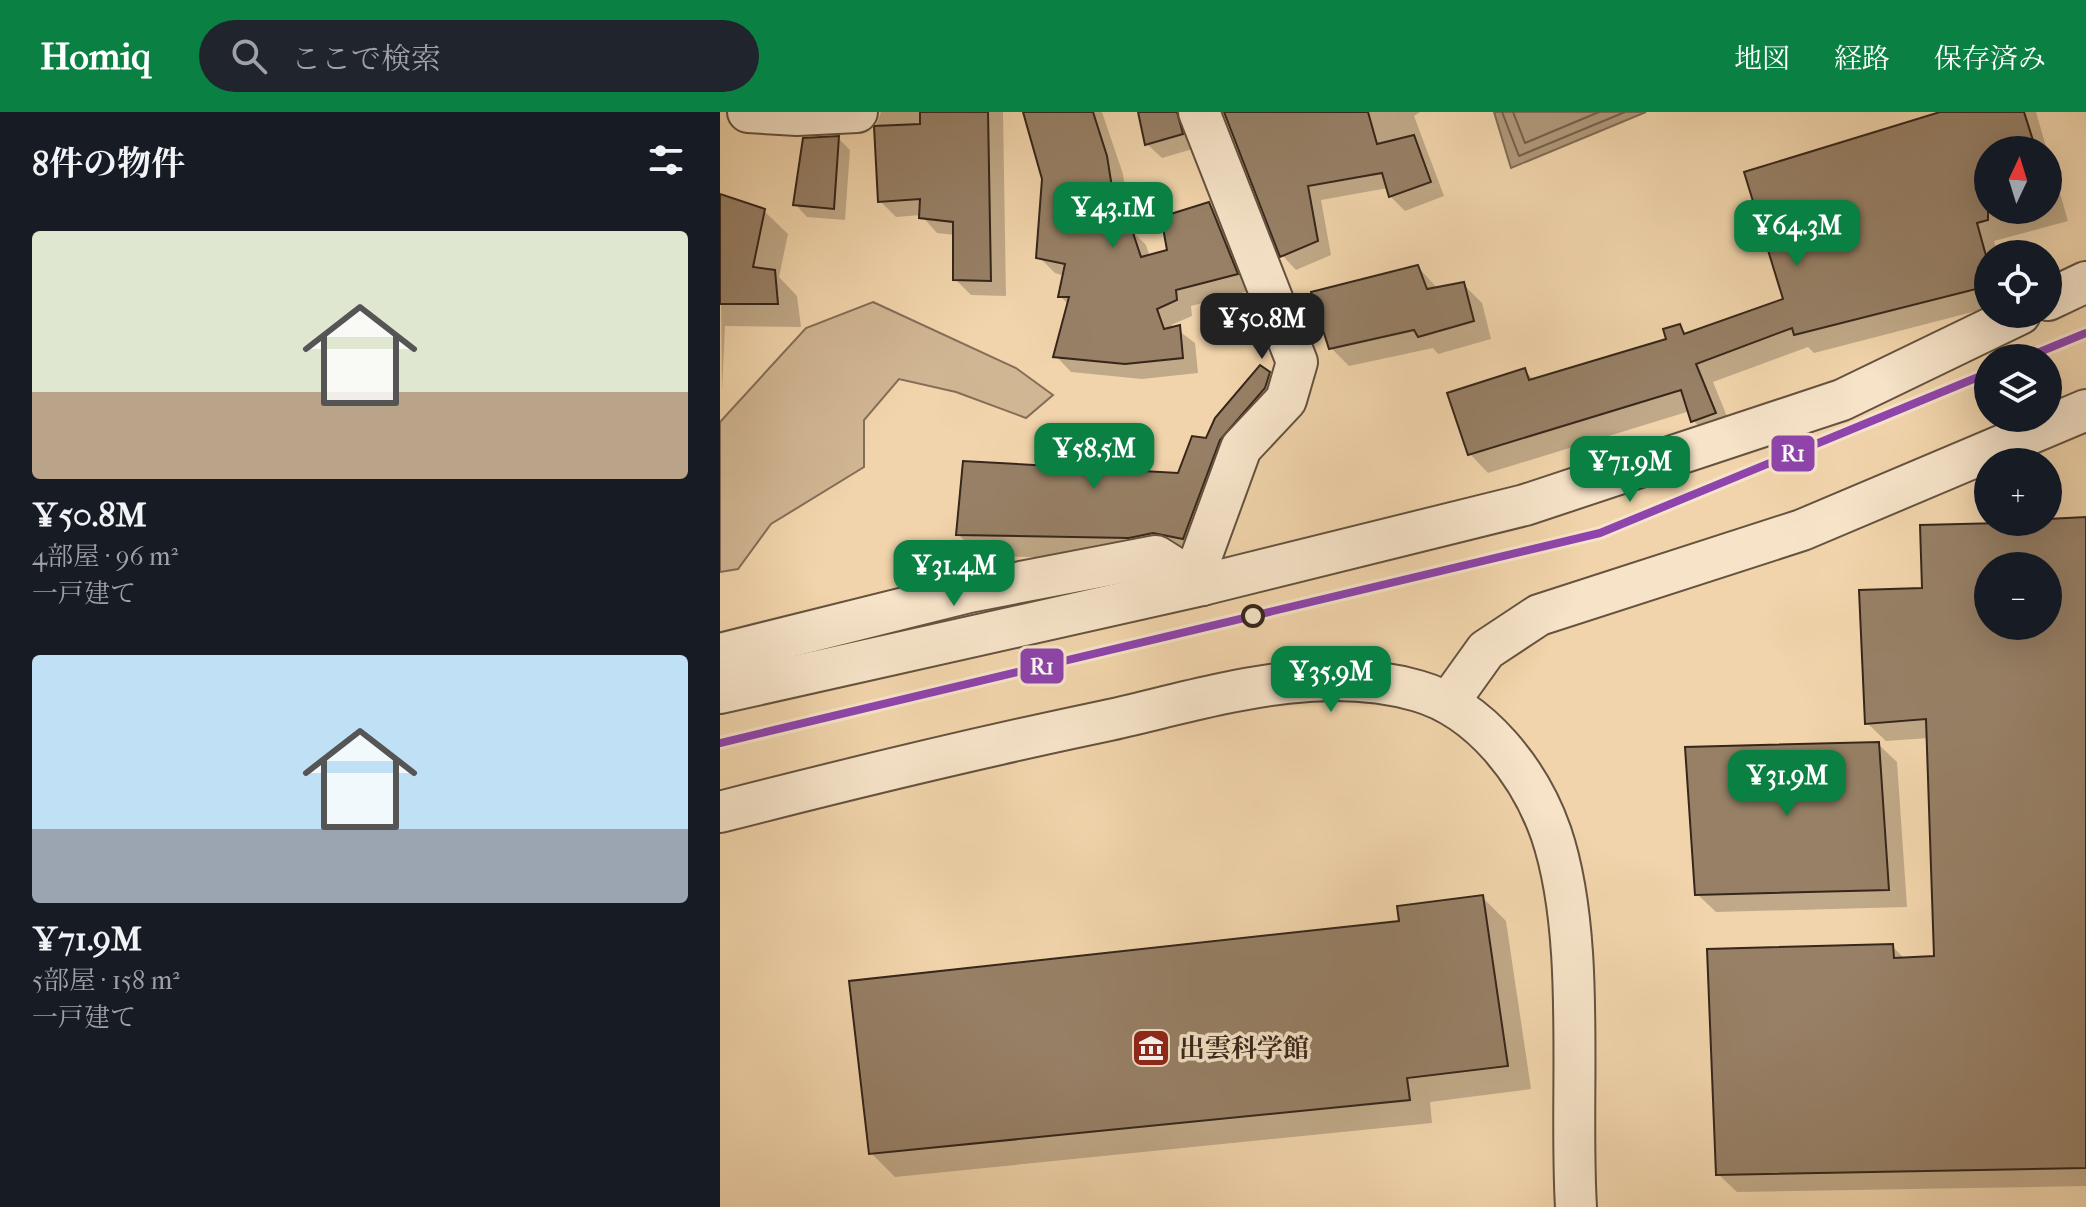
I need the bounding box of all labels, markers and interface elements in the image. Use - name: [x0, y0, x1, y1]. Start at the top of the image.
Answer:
- search box: [199, 20, 759, 92]
- text: Homiq: [40, 34, 151, 79]
- icon: search: [227, 34, 271, 78]
- text: ここで検索: [291, 42, 441, 77]
- text: 地図: [1734, 42, 1790, 75]
- text: 経路: [1834, 42, 1890, 75]
- text: 保存済み: [1934, 42, 2046, 75]
- north arrow: [1974, 136, 2062, 224]
- map controls: [1974, 136, 2062, 640]
- icon: filters: [644, 138, 688, 182]
- text: 8件の物件: [32, 144, 185, 184]
- pin: ¥43.1M: [1048, 182, 1178, 250]
- text: ¥43.1M: [1071, 192, 1155, 223]
- pin: ¥64.3M: [1732, 200, 1862, 268]
- text: ¥64.3M: [1752, 210, 1842, 241]
- button: locate: [1974, 240, 2062, 328]
- icon: home: [288, 283, 432, 427]
- pin: ¥50.8M: [1197, 293, 1327, 361]
- text: ¥50.8M: [1218, 303, 1306, 334]
- button: layers: [1974, 344, 2062, 432]
- pin: ¥58.5M: [1029, 423, 1159, 491]
- text: ¥58.5M: [1052, 433, 1136, 464]
- line badge: R1: [1770, 434, 1816, 473]
- pin: ¥71.9M: [1565, 436, 1695, 504]
- text: R1: [1781, 441, 1805, 467]
- text: ¥71.9M: [1588, 446, 1672, 477]
- button: +: [1974, 448, 2062, 536]
- text: ¥50.8M: [32, 495, 147, 535]
- pin: ¥31.4M: [889, 540, 1019, 608]
- text: 4部屋 · 96 m²: [32, 541, 178, 572]
- text: ¥31.4M: [912, 550, 996, 581]
- button: −: [1974, 552, 2062, 640]
- text: 一戸建て: [32, 578, 136, 609]
- unlabelled marker: [1242, 605, 1264, 627]
- pin: ¥35.9M: [1266, 646, 1396, 714]
- line badge: R1: [1019, 647, 1065, 685]
- text: R1: [1030, 654, 1054, 680]
- text: ¥35.9M: [1289, 656, 1373, 687]
- icon: home: [288, 707, 432, 851]
- pin: ¥31.9M: [1722, 750, 1852, 818]
- text: ¥31.9M: [1746, 760, 1828, 791]
- text: ¥71.9M: [32, 919, 142, 959]
- text: 5部屋 · 158 m²: [32, 965, 180, 996]
- text: 一戸建て: [32, 1002, 136, 1033]
- museum icon: 出雲科学館: [1130, 1027, 1172, 1069]
- place label: 出雲科学館: [1179, 1033, 1309, 1064]

